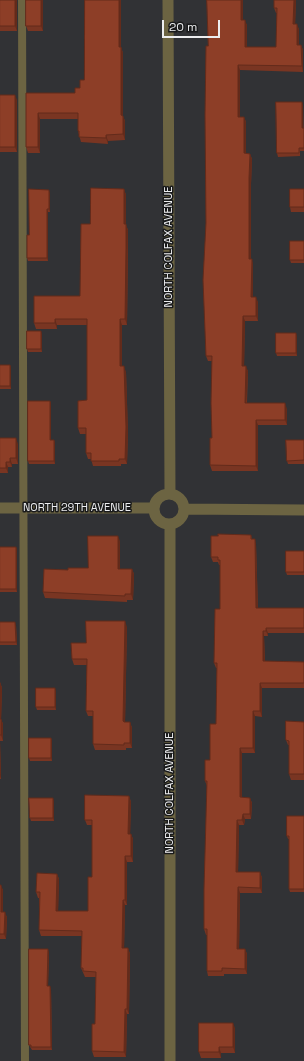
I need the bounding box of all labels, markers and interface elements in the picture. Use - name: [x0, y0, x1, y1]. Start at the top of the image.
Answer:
- scale bar: [164, 12, 222, 38]
- text: 20 m: [169, 19, 197, 35]
- street label: NORTH COLFAX AVENUE: [162, 187, 176, 307]
- street label: NORTH 29TH AVENUE: [23, 501, 131, 515]
- street label: NORTH COLFAX AVENUE: [163, 733, 177, 853]

